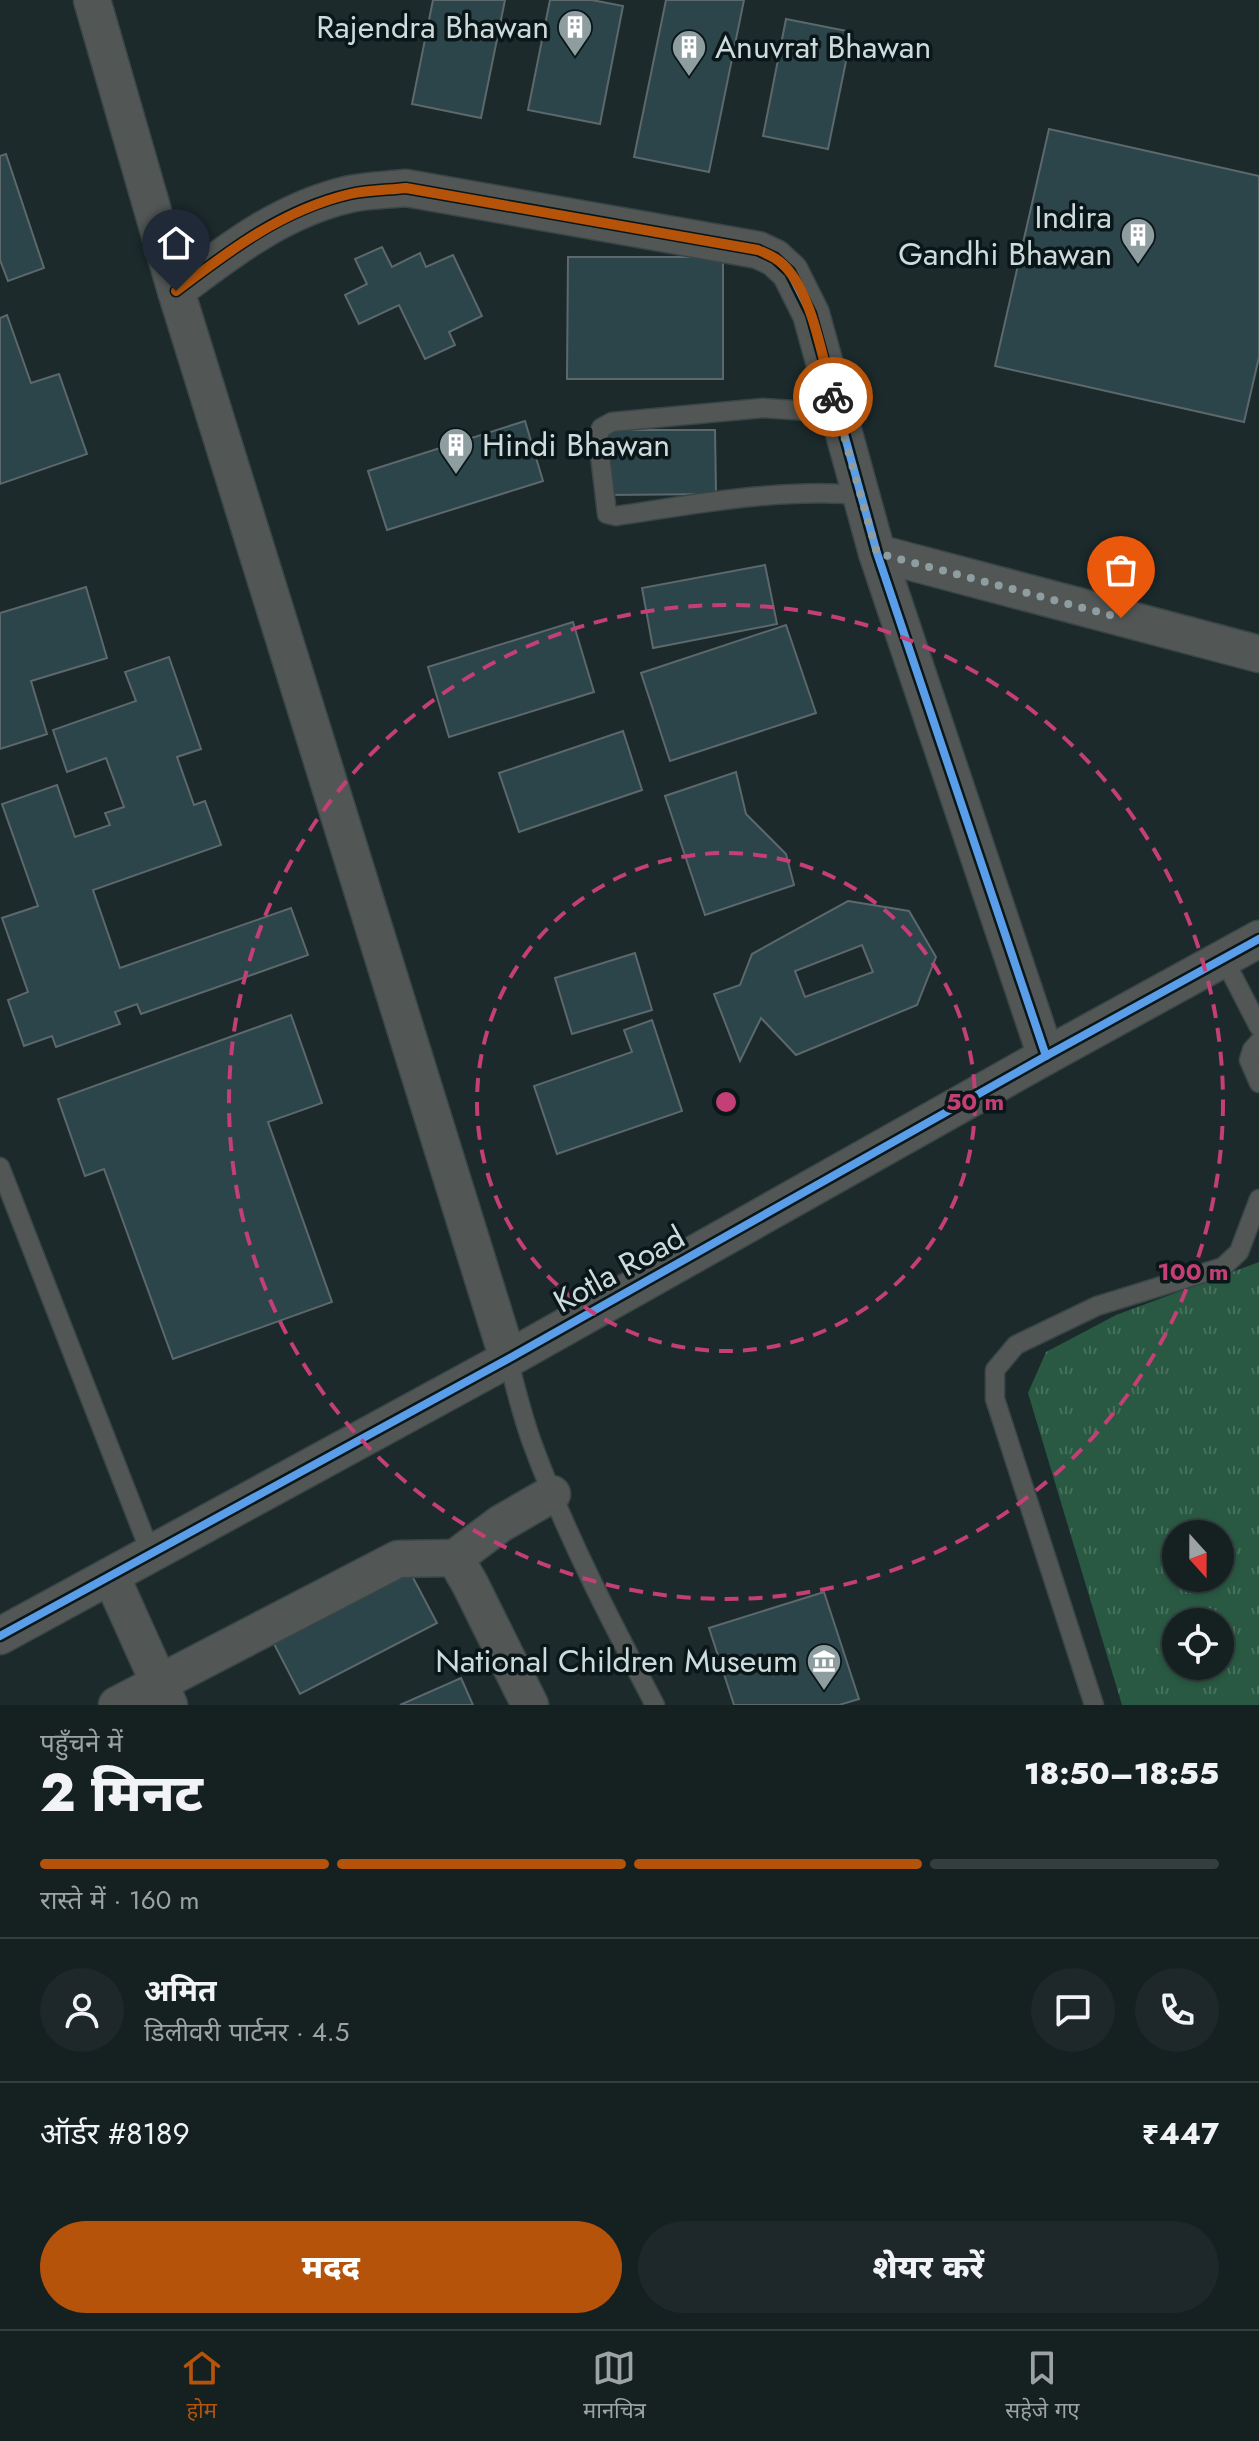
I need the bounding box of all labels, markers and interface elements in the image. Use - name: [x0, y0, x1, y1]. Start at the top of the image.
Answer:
- place label: Rajendra Bhawan: [316, 4, 549, 50]
- building icon: Rajendra Bhawan: [556, 8, 594, 58]
- place label: Anuvrat Bhawan: [715, 24, 931, 70]
- building icon: Anuvrat Bhawan: [670, 28, 708, 78]
- place label: Indira Gandhi Bhawan: [898, 194, 1112, 277]
- pin: [142, 209, 210, 291]
- building icon: Indira Gandhi Bhawan: [1119, 216, 1157, 266]
- icon: home: [154, 221, 198, 265]
- courier: [793, 357, 873, 437]
- icon: bike: [811, 375, 855, 419]
- place label: Hindi Bhawan: [482, 422, 670, 468]
- building icon: Hindi Bhawan: [437, 426, 475, 476]
- pin: [1087, 536, 1155, 618]
- icon: bag: [1099, 548, 1143, 592]
- text: 50 m: [946, 1084, 1004, 1119]
- centre of rings: [712, 1088, 740, 1116]
- street label: Kotla Road: [545, 1214, 693, 1324]
- text: 100 m: [1158, 1254, 1228, 1289]
- north arrow: [1162, 1520, 1234, 1592]
- map controls: [1162, 1520, 1234, 1680]
- button: locate: [1162, 1608, 1234, 1680]
- place label: National Children Museum: [435, 1638, 798, 1684]
- museum icon: National Children Museum: [805, 1642, 843, 1692]
- text: पहुँचने में: [40, 1724, 123, 1762]
- text: 18:50–18:55: [1024, 1752, 1219, 1795]
- text: 2 मिनट: [40, 1755, 203, 1831]
- text: रास्ते में · 160 m: [40, 1881, 199, 1919]
- button: person: [40, 1968, 124, 2052]
- button: chat: [1031, 1968, 1115, 2052]
- button: phone: [1135, 1968, 1219, 2052]
- text: अमित: [144, 1969, 217, 2012]
- text: डिलीवरी पार्टनर · 4.5: [144, 2013, 349, 2051]
- text: ऑर्डर #8189: [40, 2112, 190, 2155]
- text: ₹447: [1142, 2112, 1219, 2155]
- button: मदद: [40, 2221, 622, 2313]
- button: शेयर करें: [638, 2221, 1219, 2313]
- tab: होम: [180, 2346, 224, 2427]
- tab: मानचित्र: [583, 2346, 646, 2427]
- tab: सहेजे गए: [1005, 2346, 1079, 2427]

